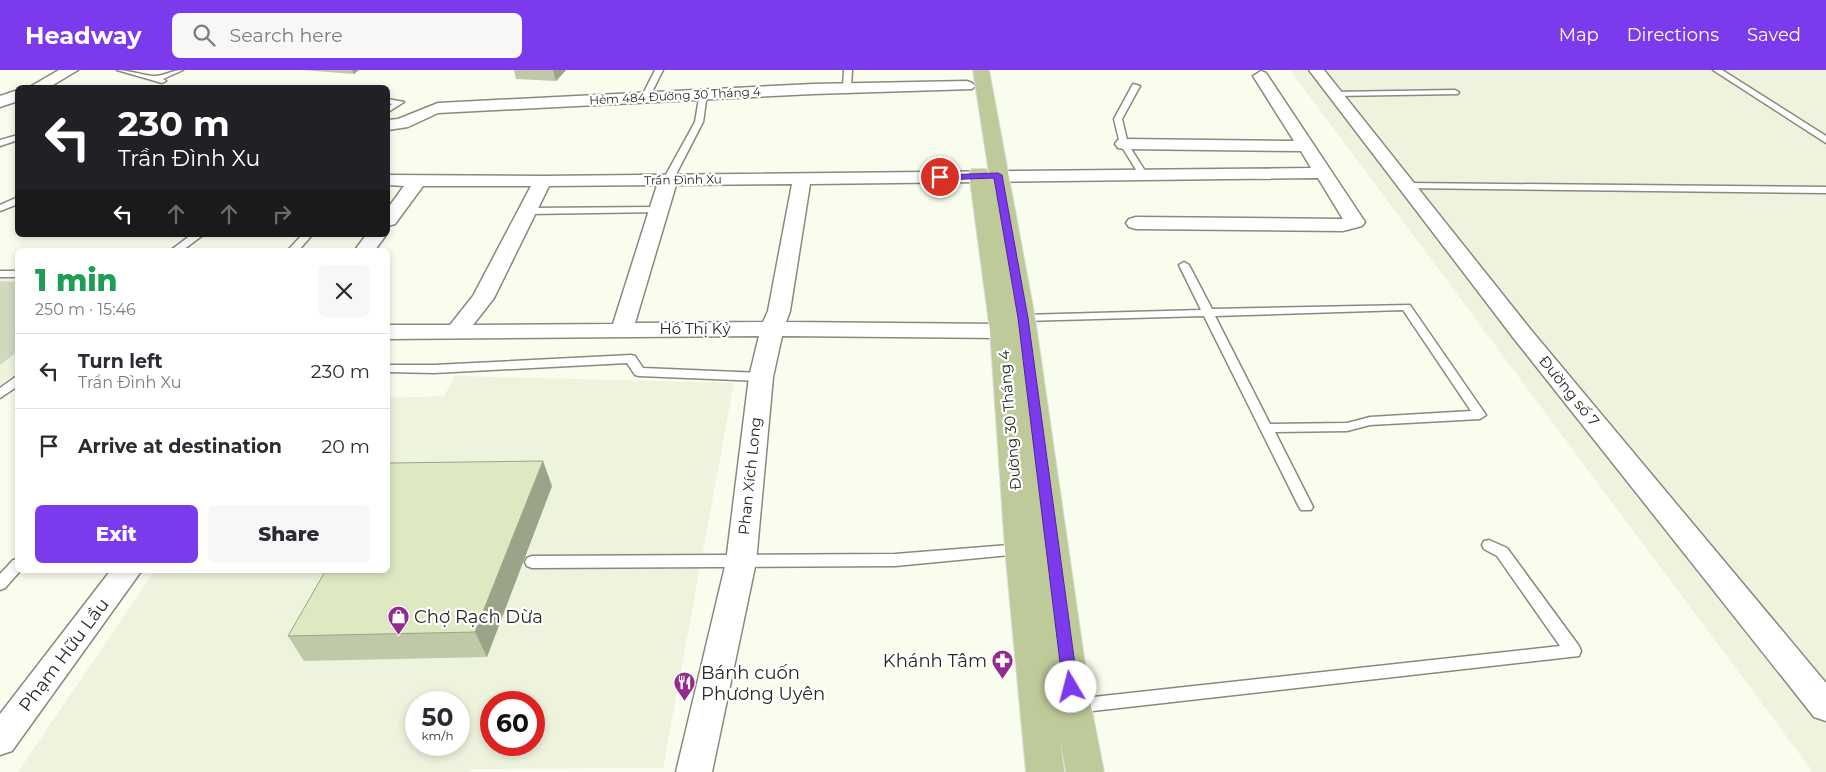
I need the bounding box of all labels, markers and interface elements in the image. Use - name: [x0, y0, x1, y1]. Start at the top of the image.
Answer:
- search box: [172, 13, 522, 58]
- text: Headway: [25, 21, 142, 50]
- icon: search: [190, 21, 218, 49]
- text: Search here: [230, 24, 343, 47]
- text: Map: [1559, 24, 1599, 46]
- text: Directions: [1627, 24, 1719, 46]
- text: Saved: [1747, 24, 1801, 46]
- street label: Hẻm 484 Đường 30 Tháng 4: [589, 84, 761, 107]
- text: 230 m: [118, 102, 230, 145]
- icon: left: [35, 105, 100, 170]
- text: Trần Đình Xu: [118, 145, 260, 172]
- pin: [919, 156, 961, 198]
- icon: arrive: [926, 163, 954, 191]
- street label: Trần Đình Xu: [644, 171, 722, 188]
- icon: left: [109, 200, 137, 228]
- icon: ahead: [162, 200, 190, 228]
- icon: ahead: [215, 200, 243, 228]
- icon: right: [268, 200, 296, 228]
- text: 1 min: [35, 262, 118, 299]
- button: close: [318, 265, 370, 317]
- text: 250 m · 15:46: [35, 300, 136, 319]
- street label: Hồ Thị Kỷ: [659, 319, 731, 338]
- street label: Đường 30 Tháng 4: [994, 349, 1025, 491]
- text: Turn left: [78, 350, 163, 373]
- street label: Đường số 7: [1535, 351, 1604, 430]
- icon: left: [35, 357, 63, 385]
- text: 230 m: [311, 360, 370, 383]
- text: Trần Đình Xu: [78, 373, 181, 392]
- street label: Phan Xích Long: [734, 416, 765, 536]
- icon: arrive: [35, 432, 63, 460]
- text: Arrive at destination: [78, 435, 282, 458]
- text: 20 m: [322, 435, 370, 458]
- button: Exit: [35, 505, 198, 563]
- button: Share: [208, 505, 370, 563]
- street label: Phạm Hữu Lầu: [14, 594, 114, 716]
- shop icon: Chợ Rạch Dừa: [386, 605, 410, 636]
- place label: Chợ Rạch Dừa: [414, 606, 543, 628]
- pharmacy icon: Khánh Tâm: [991, 649, 1015, 680]
- place label: Khánh Tâm: [883, 650, 987, 672]
- position arrow: [1044, 660, 1096, 712]
- place label: Bánh cuốn Phương Uyên: [701, 662, 825, 705]
- restaurant icon: Bánh cuốn Phương Uyên: [673, 671, 697, 702]
- speed limit sign: 60: [480, 691, 545, 756]
- text: 50: [422, 702, 453, 732]
- text: km/h: [421, 728, 454, 743]

